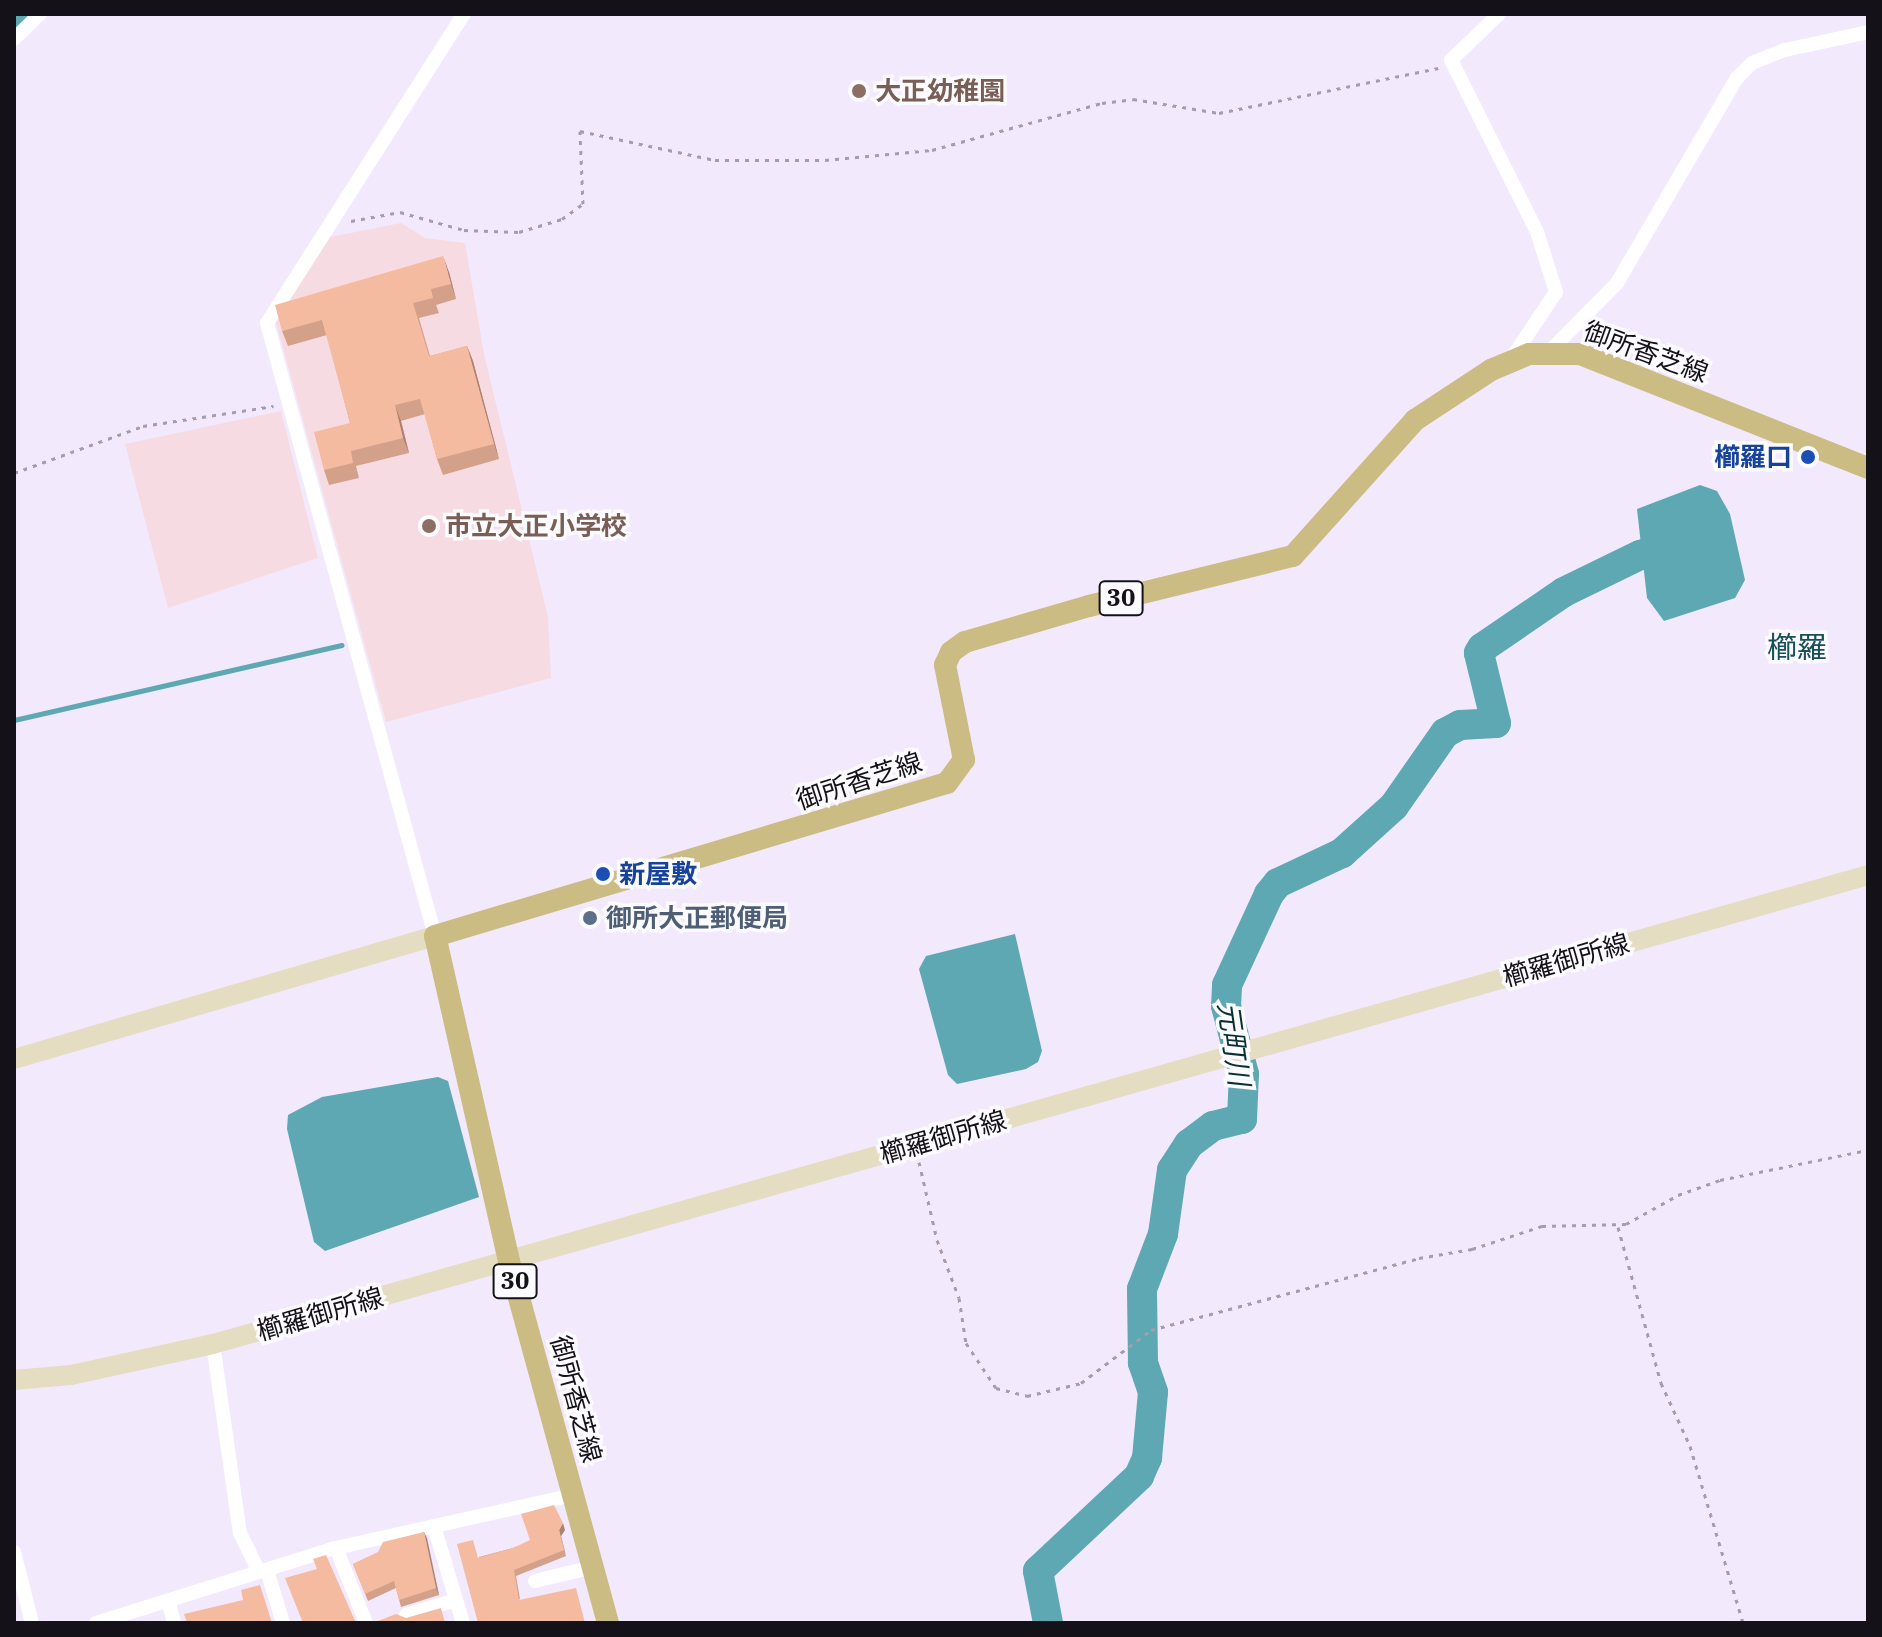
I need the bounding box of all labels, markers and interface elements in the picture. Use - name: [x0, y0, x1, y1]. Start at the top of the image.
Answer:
- place label: 大正幼稚園: [875, 75, 1005, 107]
- marker: 大正幼稚園: [850, 82, 868, 100]
- street label: 御所香芝線: [1580, 315, 1712, 389]
- place label: 櫛羅口: [1714, 441, 1792, 473]
- marker: 櫛羅口: [1799, 448, 1817, 466]
- place label: 市立大正小学校: [445, 510, 627, 542]
- marker: 市立大正小学校: [420, 517, 438, 535]
- road number: 30: [1097, 578, 1145, 618]
- district label: 櫛羅: [1767, 629, 1827, 665]
- street label: 御所香芝線: [792, 746, 926, 816]
- place label: 新屋敷: [619, 858, 697, 890]
- marker: 新屋敷: [594, 865, 612, 883]
- place label: 御所大正郵便局: [606, 902, 788, 934]
- marker: 御所大正郵便局: [581, 909, 599, 927]
- street label: 櫛羅御所線: [1499, 927, 1633, 993]
- water label: 元町川: [1212, 1000, 1256, 1088]
- street label: 櫛羅御所線: [876, 1104, 1010, 1170]
- road number: 30: [491, 1261, 539, 1301]
- street label: 櫛羅御所線: [253, 1281, 387, 1347]
- street label: 御所香芝線: [544, 1332, 608, 1466]

